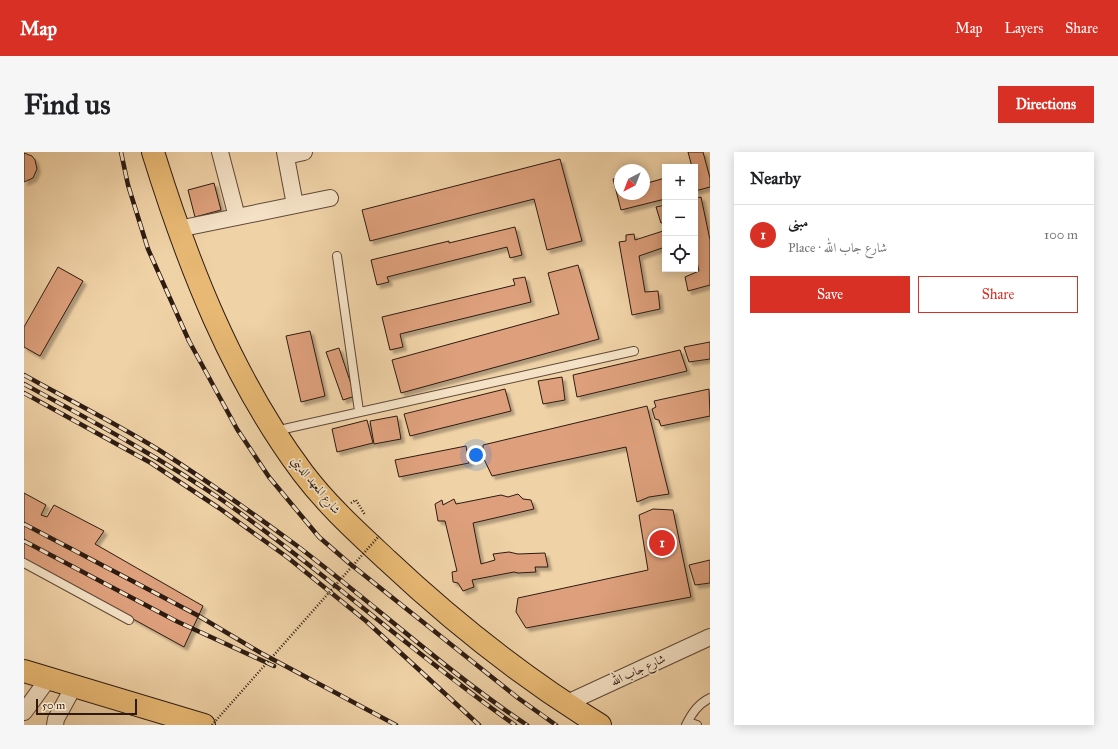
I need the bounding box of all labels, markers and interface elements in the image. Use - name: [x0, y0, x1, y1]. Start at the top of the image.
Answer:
- text: Map: [20, 17, 57, 40]
- text: Map: [955, 20, 983, 37]
- text: Layers: [1005, 20, 1043, 37]
- text: Share: [1065, 20, 1098, 37]
- button: Directions: [998, 86, 1094, 123]
- text: Find us: [24, 87, 110, 122]
- north arrow: [614, 164, 650, 200]
- map controls: [662, 164, 698, 272]
- button: +: [662, 164, 698, 200]
- text: Nearby: [750, 168, 801, 189]
- button: −: [662, 200, 698, 236]
- text: مبنى: [788, 213, 808, 231]
- text: 1: [760, 227, 766, 243]
- text: 100 m: [1044, 227, 1078, 243]
- button: locate: [662, 236, 698, 272]
- text: Place · شارع جاب الله: [788, 240, 887, 256]
- button: Save: [750, 276, 910, 313]
- button: Share: [918, 276, 1078, 313]
- your location: [466, 445, 486, 465]
- street label: شارع المعهد الديني: [285, 453, 344, 519]
- pin: 1: [649, 528, 675, 558]
- street label: شارع جاب الله: [607, 648, 669, 692]
- scale bar: [36, 697, 137, 716]
- text: 50 m: [42, 699, 65, 712]

